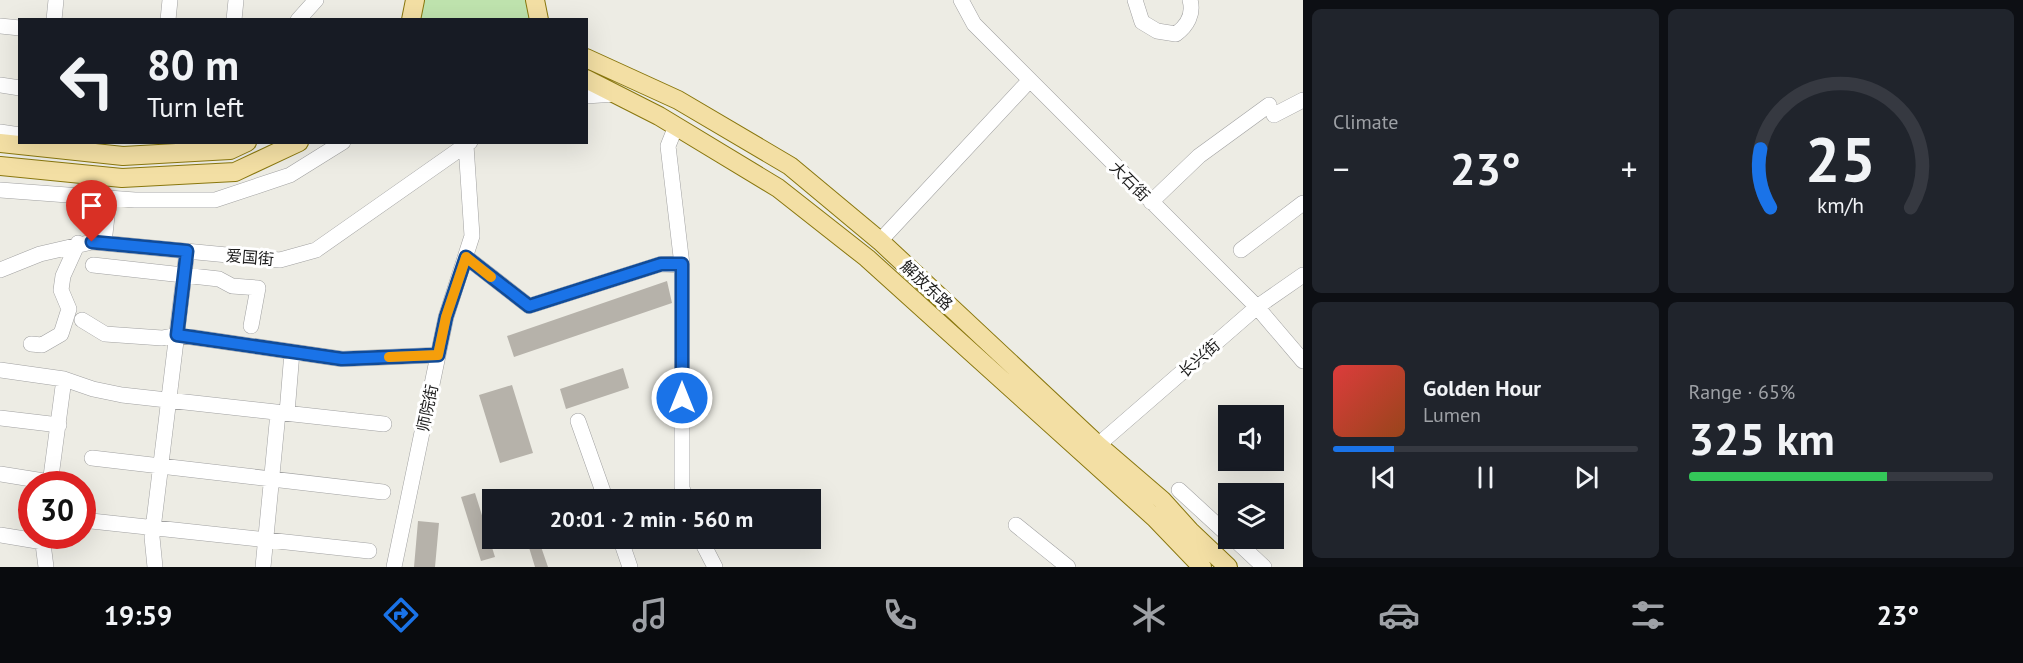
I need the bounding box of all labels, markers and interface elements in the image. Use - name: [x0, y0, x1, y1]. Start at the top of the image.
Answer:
- text: 80 m: [147, 37, 239, 92]
- icon: left: [48, 42, 126, 120]
- text: Turn left: [147, 90, 244, 124]
- text: Climate: [1333, 109, 1399, 135]
- text: 25: [1805, 118, 1876, 199]
- text: 23°: [1450, 139, 1521, 197]
- text: −: [1333, 147, 1350, 190]
- text: +: [1621, 147, 1637, 190]
- street label: 大石街: [1106, 157, 1154, 205]
- pin: [66, 180, 117, 242]
- icon: arrive: [75, 189, 108, 222]
- text: km/h: [1817, 191, 1864, 219]
- street label: 爱国街: [225, 245, 275, 269]
- street label: 解放东路: [897, 256, 957, 314]
- street label: 长兴街: [1174, 335, 1224, 381]
- position arrow: [650, 366, 714, 430]
- text: Golden Hour: [1423, 374, 1541, 402]
- text: Range · 65%: [1689, 379, 1795, 405]
- street label: 师院街: [412, 382, 442, 434]
- text: Lumen: [1423, 402, 1481, 428]
- map controls: [1218, 405, 1284, 549]
- button: sound: [1218, 405, 1284, 471]
- text: 325 km: [1689, 409, 1835, 467]
- icon: previous: [1367, 461, 1400, 494]
- icon: pause: [1469, 461, 1502, 494]
- icon: next: [1570, 461, 1603, 494]
- speed limit sign: 30: [18, 471, 96, 549]
- button: layers: [1218, 483, 1284, 549]
- text: 20:01 · 2 min · 560 m: [550, 505, 753, 533]
- icon: directions: [380, 594, 422, 636]
- icon: music: [629, 594, 671, 636]
- icon: phone: [879, 594, 921, 636]
- icon: climate: [1128, 594, 1170, 636]
- icon: car: [1378, 594, 1420, 636]
- icon: filters: [1627, 594, 1669, 636]
- text: 19:59: [104, 598, 172, 632]
- text: 23°: [1877, 598, 1919, 632]

